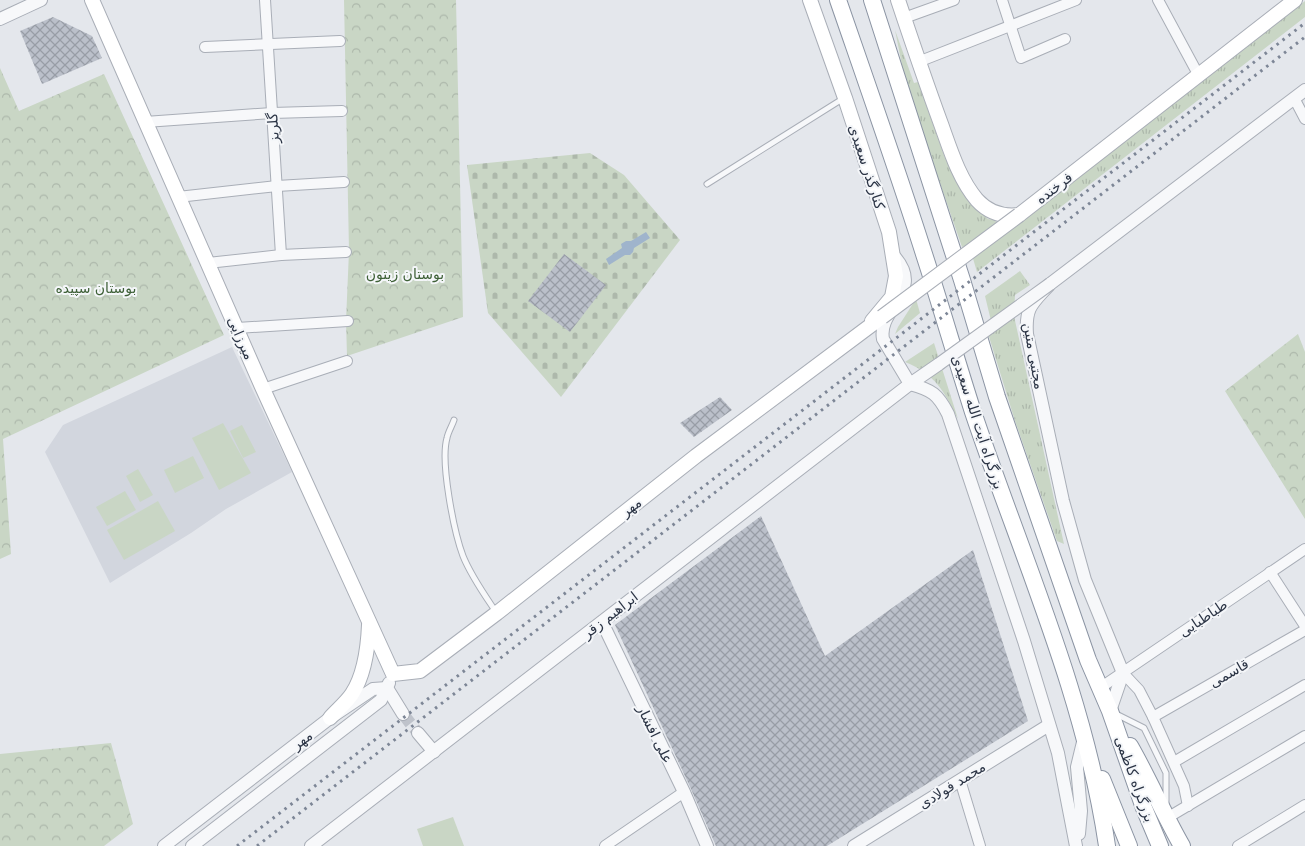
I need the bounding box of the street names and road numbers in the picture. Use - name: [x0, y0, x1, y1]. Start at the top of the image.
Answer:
- street label: گلریز: [264, 112, 283, 145]
- street label: کنارگذر سعیدی: [845, 123, 888, 212]
- street label: فرخنده: [1033, 169, 1076, 208]
- street label: میرزایی: [223, 314, 258, 363]
- street label: مجتبی متین: [1019, 321, 1048, 391]
- street label: بزرگراه آیت الله سعیدی: [948, 353, 1007, 491]
- street label: مهر: [617, 494, 645, 521]
- street label: ابراهیم زقر: [578, 588, 642, 643]
- street label: طباطبایی: [1176, 596, 1230, 640]
- street label: قاسمی: [1207, 655, 1251, 691]
- street label: علی افشار: [633, 701, 676, 766]
- street label: مهر: [288, 727, 316, 754]
- street label: بزرگراه کاظمی: [1111, 734, 1158, 825]
- street label: محمد فولادی: [916, 758, 989, 813]

